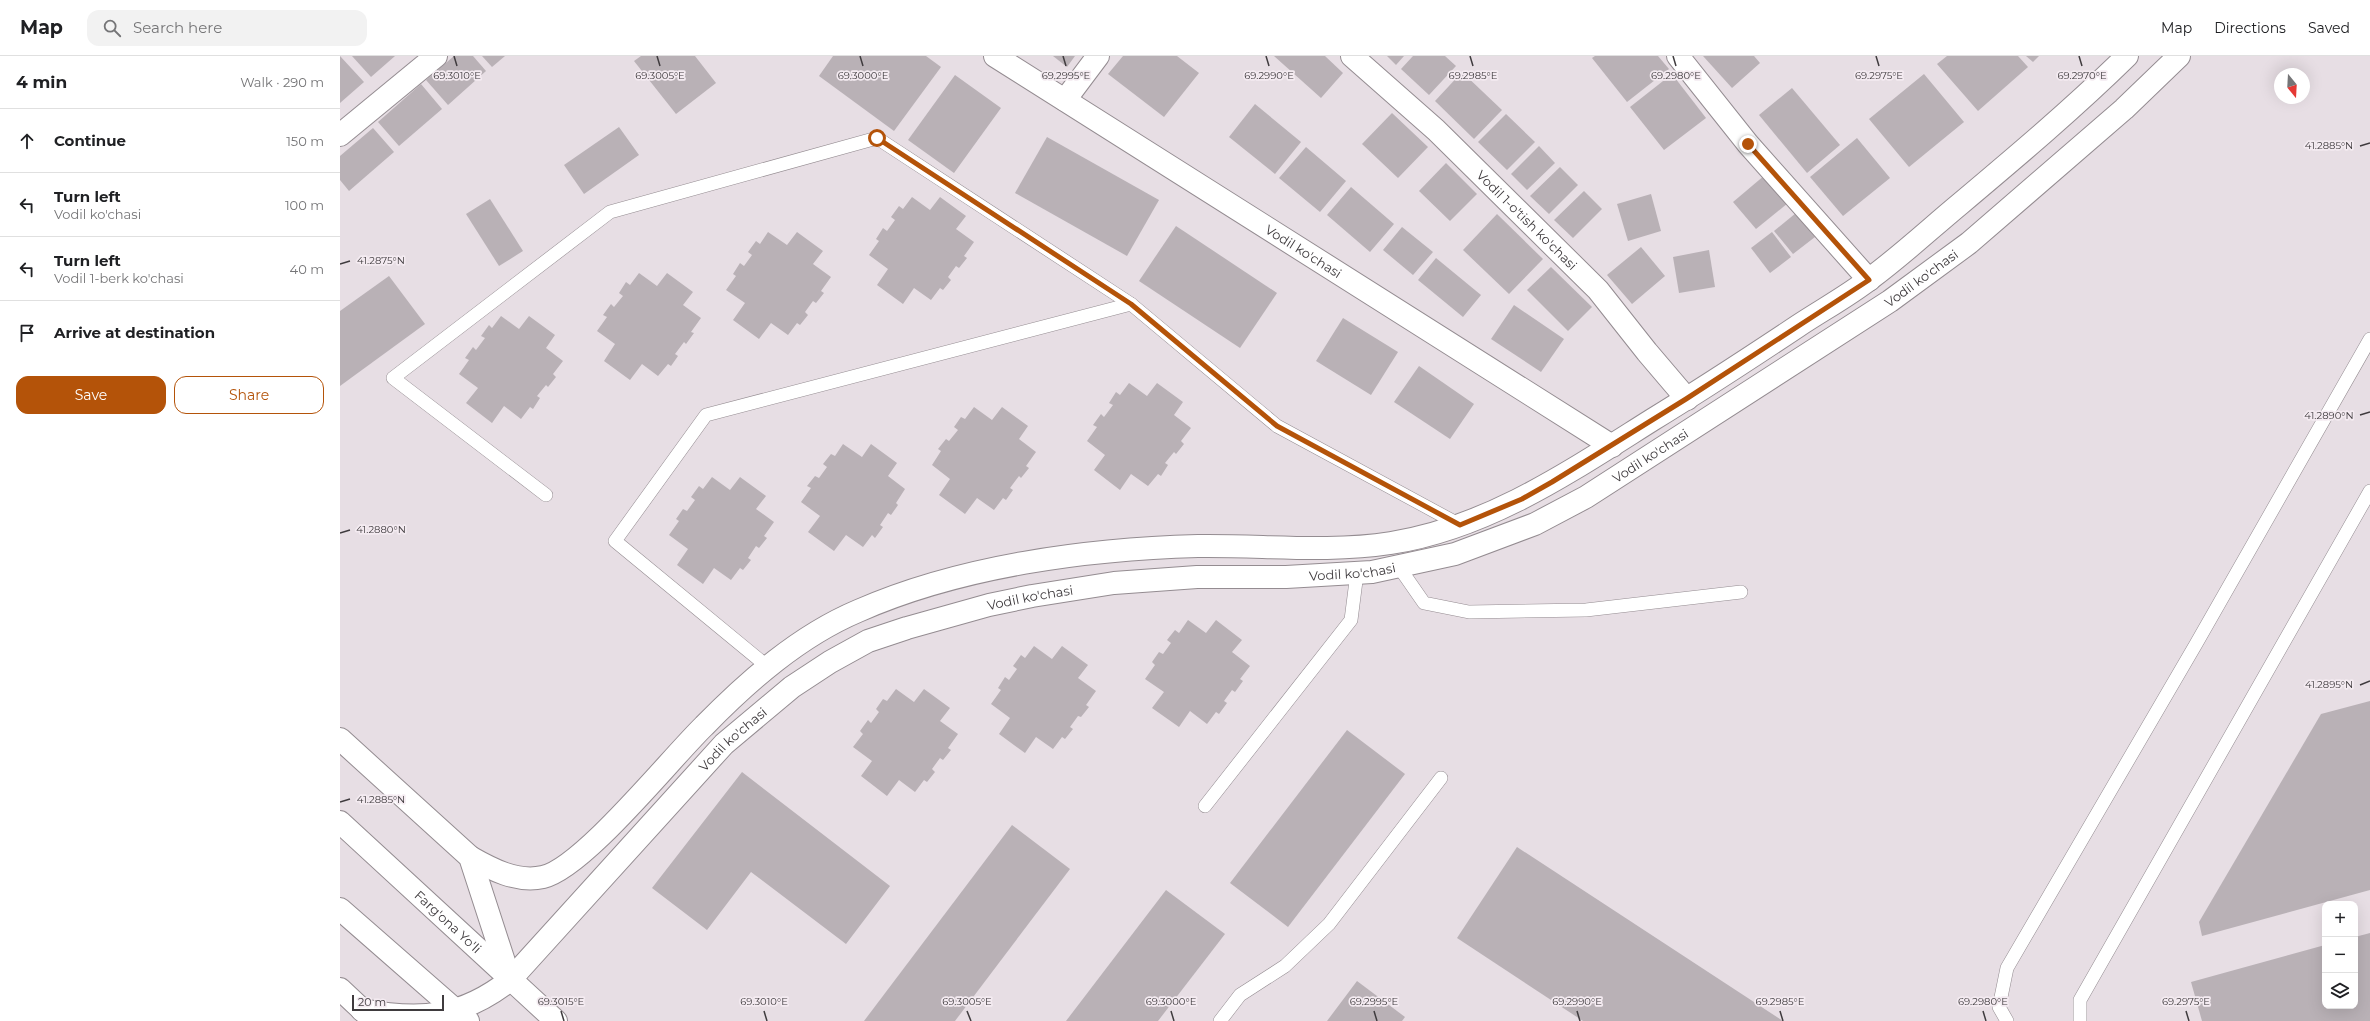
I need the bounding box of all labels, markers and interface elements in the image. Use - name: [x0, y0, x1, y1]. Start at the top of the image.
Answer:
- search box: [87, 10, 367, 46]
- text: Map: [20, 16, 63, 39]
- icon: search: [101, 17, 123, 39]
- text: Search here: [133, 18, 222, 37]
- text: Map: [2161, 19, 2192, 37]
- text: Directions: [2214, 19, 2286, 37]
- text: Saved: [2308, 19, 2350, 37]
- north arrow: [2274, 68, 2310, 104]
- text: 69.3010°E: [433, 69, 481, 82]
- text: 69.3005°E: [635, 69, 685, 82]
- text: 69.3000°E: [838, 69, 889, 82]
- text: 69.2995°E: [1042, 69, 1091, 82]
- text: 69.2990°E: [1244, 69, 1294, 82]
- text: 69.2985°E: [1449, 69, 1498, 82]
- text: 69.2980°E: [1651, 69, 1701, 82]
- text: 69.2975°E: [1855, 69, 1903, 82]
- text: 69.2970°E: [2057, 69, 2107, 82]
- text: 4 min: [16, 72, 67, 92]
- text: Walk · 290 m: [240, 74, 324, 90]
- route start: [868, 129, 886, 147]
- icon: ahead: [16, 130, 38, 152]
- text: Continue: [54, 131, 126, 150]
- text: 150 m: [286, 133, 324, 149]
- route end: [1739, 135, 1757, 153]
- text: 41.2885°N: [2305, 139, 2353, 152]
- street label: Vodil 1-o'tish ko'chasi: [1473, 167, 1581, 273]
- text: Turn left: [54, 187, 121, 206]
- icon: left: [16, 194, 38, 216]
- text: 100 m: [285, 197, 324, 213]
- text: Vodil ko'chasi: [54, 206, 141, 222]
- street label: Vodil ko'chasi: [1262, 221, 1345, 281]
- street label: Vodil ko'chasi: [1881, 246, 1961, 310]
- text: Turn left: [54, 251, 121, 270]
- text: 41.2875°N: [357, 254, 405, 267]
- icon: left: [16, 258, 38, 280]
- text: 40 m: [290, 261, 324, 277]
- text: Vodil 1-berk ko'chasi: [54, 270, 184, 286]
- icon: arrive: [16, 322, 38, 344]
- text: Arrive at destination: [54, 323, 215, 342]
- button: Save: [16, 376, 166, 414]
- button: Share: [174, 376, 324, 414]
- text: 41.2890°N: [2304, 409, 2354, 422]
- street label: Vodil ko'chasi: [1609, 425, 1691, 486]
- text: 41.2880°N: [356, 523, 406, 536]
- street label: Vodil ko'chasi: [1308, 559, 1397, 584]
- street label: Vodil ko'chasi: [986, 582, 1074, 613]
- text: 41.2895°N: [2305, 678, 2353, 691]
- street label: Vodil ko'chasi: [695, 704, 770, 775]
- text: 41.2885°N: [357, 793, 405, 806]
- street label: Farg'ona Yo'li: [411, 887, 485, 956]
- map controls: [2322, 901, 2358, 1009]
- button: +: [2322, 901, 2358, 937]
- button: −: [2322, 937, 2358, 973]
- button: layers: [2322, 973, 2358, 1009]
- scale bar: [352, 993, 444, 1012]
- text: 20 m: [358, 995, 386, 1009]
- text: 69.3015°E: [538, 995, 585, 1008]
- text: 69.3010°E: [740, 995, 788, 1008]
- text: 69.3005°E: [942, 995, 992, 1008]
- text: 69.3000°E: [1146, 995, 1197, 1008]
- text: 69.2995°E: [1350, 995, 1399, 1008]
- text: 69.2990°E: [1552, 995, 1602, 1008]
- text: 69.2985°E: [1756, 995, 1805, 1008]
- text: 69.2980°E: [1958, 995, 2008, 1008]
- text: 69.2975°E: [2162, 995, 2210, 1008]

